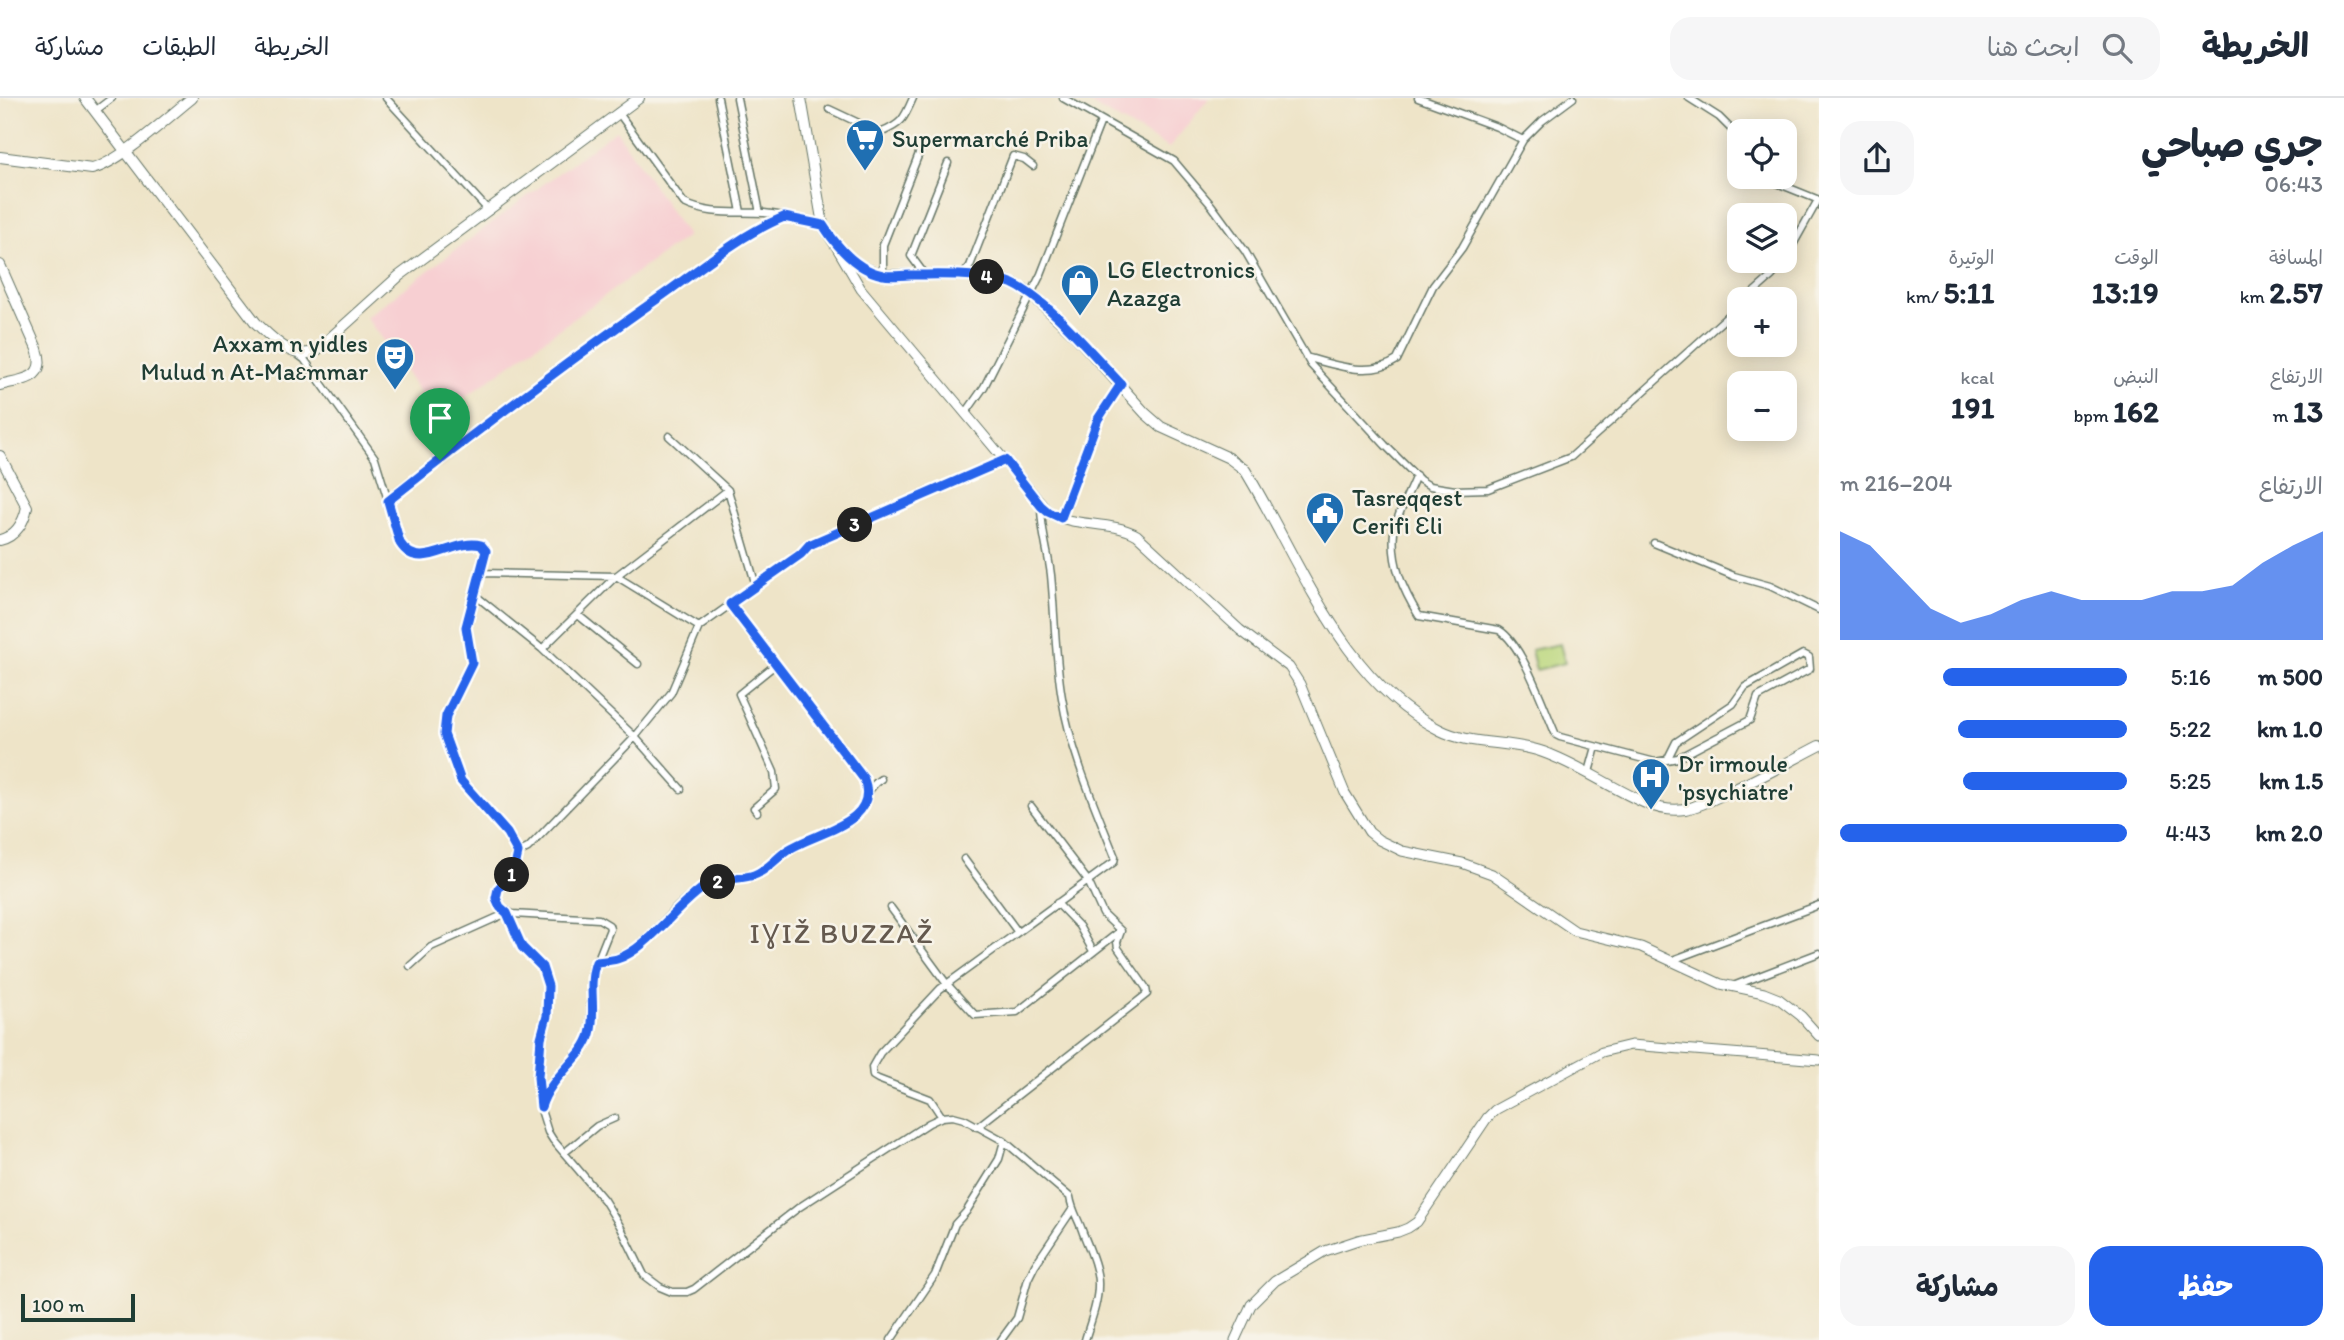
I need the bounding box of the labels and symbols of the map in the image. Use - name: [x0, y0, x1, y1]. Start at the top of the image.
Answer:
- supermarket icon: Supermarché Priba: [844, 117, 886, 172]
- place label: Supermarché Priba: [892, 124, 1088, 153]
- place label: LG Electronics Azazga: [1107, 255, 1255, 312]
- pin: 4: [970, 260, 1004, 294]
- shop icon: LG Electronics Azazga: [1059, 262, 1101, 317]
- place label: Axxam n yidles Mulud n At-Maɛmmar: [141, 329, 368, 386]
- theatre icon: Axxam n yidles Mulud n At-Maɛmmar: [374, 336, 416, 391]
- pin: [410, 388, 470, 460]
- place label: Tasreqqest Cerifi Ɛli: [1352, 483, 1463, 540]
- public building icon: Tasreqqest Cerifi Ɛli: [1304, 490, 1346, 545]
- pin: 3: [838, 508, 872, 542]
- place label: Dr irmoule 'psychiatre': [1678, 749, 1793, 806]
- hospital icon: Dr irmoule 'psychiatre': [1630, 756, 1672, 811]
- pin: 1: [494, 858, 530, 892]
- pin: 2: [700, 864, 736, 900]
- district label: IƔIŽ BUZZAŽ: [750, 916, 934, 950]
- scale bar: [21, 1291, 135, 1323]

